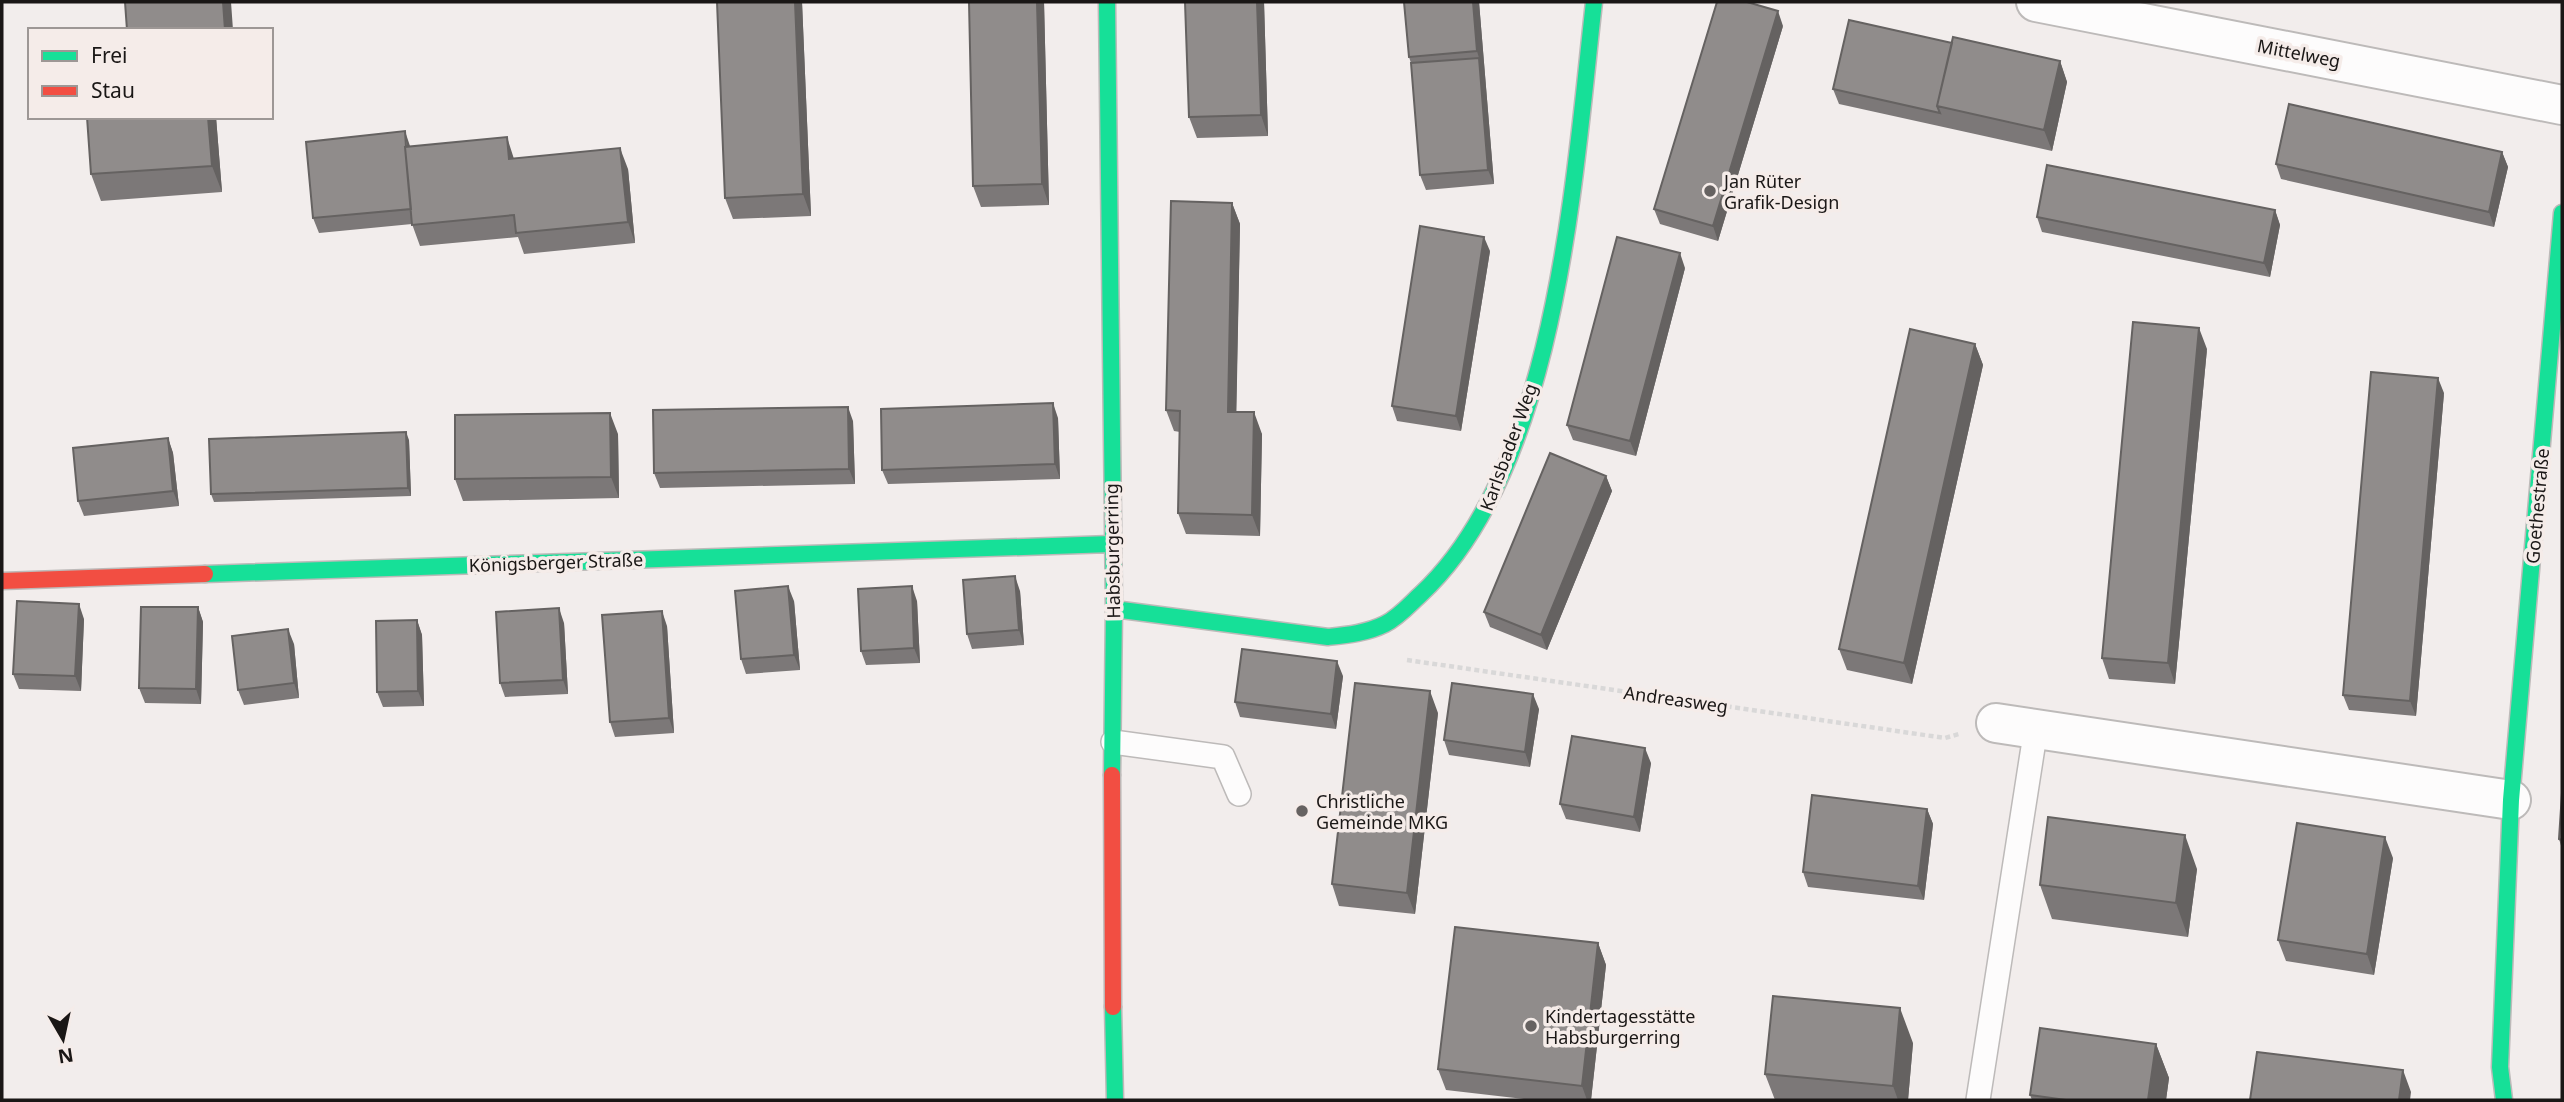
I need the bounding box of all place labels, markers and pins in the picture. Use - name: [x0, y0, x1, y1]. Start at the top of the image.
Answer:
- place label: Jan Rüter Grafik-Design: [1722, 169, 1839, 214]
- marker: Jan Rüter Grafik-Design: [1702, 183, 1718, 199]
- place label: Christliche Gemeinde MKG: [1316, 789, 1448, 834]
- marker: Christliche Gemeinde MKG: [1294, 803, 1310, 819]
- place label: Kindertagesstätte Habsburgerring: [1545, 1004, 1695, 1049]
- marker: Kindertagesstätte Habsburgerring: [1523, 1018, 1539, 1034]

